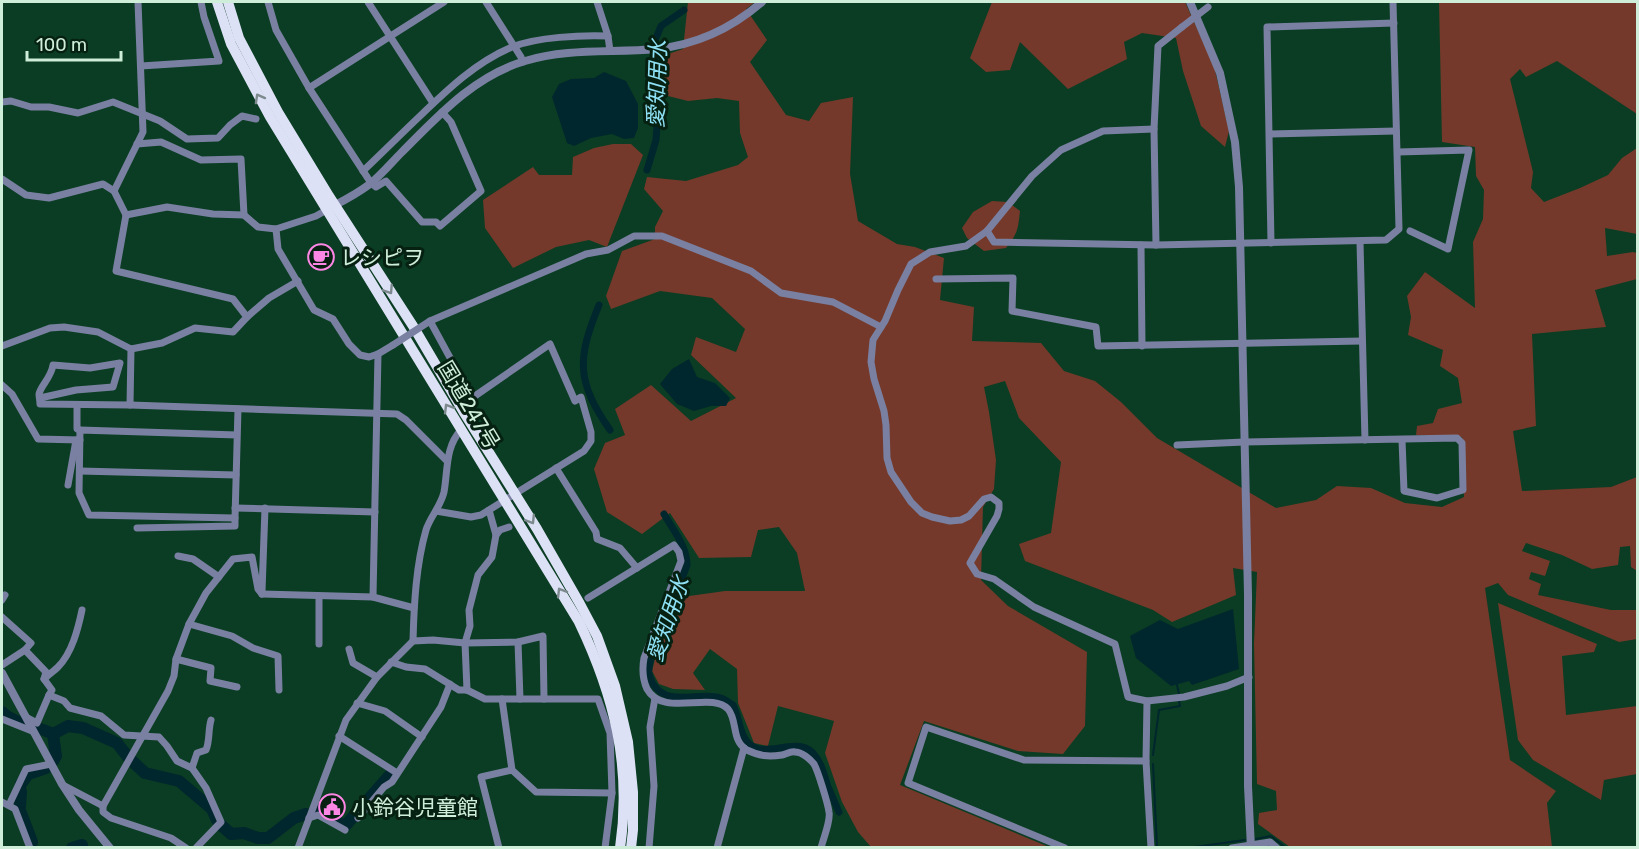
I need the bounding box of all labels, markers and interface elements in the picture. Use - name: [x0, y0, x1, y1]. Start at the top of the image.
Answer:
- scale bar: [27, 24, 122, 62]
- text: 100 m: [36, 34, 87, 56]
- water label: 愛知用水: [642, 38, 672, 128]
- one-way arrow: [255, 94, 267, 104]
- cafe icon: レシピヲ: [306, 242, 336, 272]
- place label: レシピヲ: [340, 245, 424, 270]
- one-way arrow: [382, 284, 394, 294]
- street label: 国道247号: [433, 356, 505, 454]
- one-way arrow: [443, 404, 455, 414]
- one-way arrow: [523, 513, 534, 524]
- water label: 愛知用水: [641, 571, 696, 665]
- one-way arrow: [557, 588, 569, 598]
- public building icon: 小鈴谷児童館: [317, 792, 347, 822]
- place label: 小鈴谷児童館: [352, 795, 478, 820]

